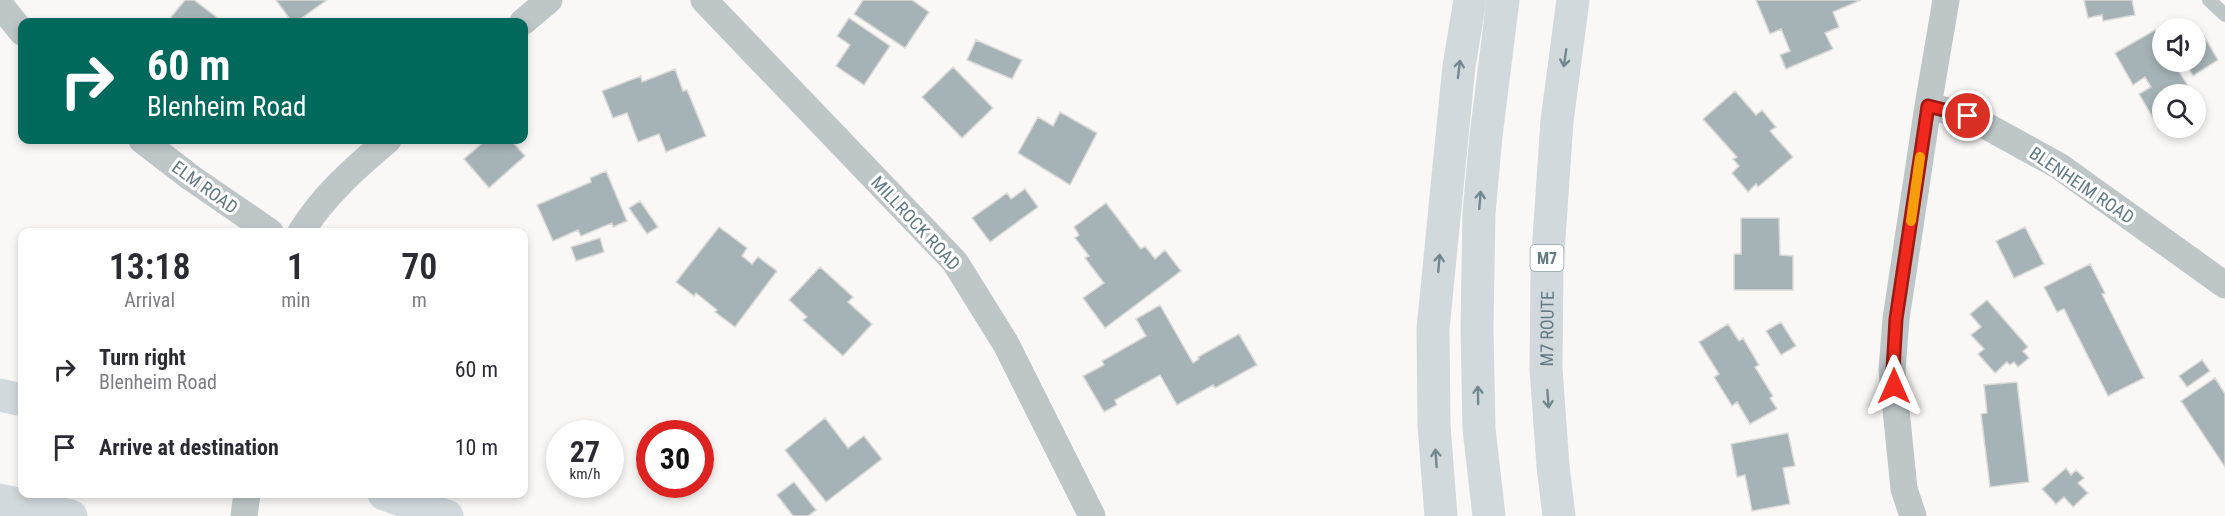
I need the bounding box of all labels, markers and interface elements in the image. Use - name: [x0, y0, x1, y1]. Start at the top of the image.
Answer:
- map controls: [2152, 18, 2206, 138]
- button: sound: [2152, 18, 2206, 72]
- text: 60 m: [147, 41, 230, 90]
- icon: right: [48, 42, 126, 120]
- one-way arrow: [1560, 48, 1571, 67]
- one-way arrow: [1454, 60, 1465, 80]
- button: search: [2152, 84, 2206, 138]
- pin: [1942, 90, 1993, 141]
- text: Blenheim Road: [147, 91, 306, 123]
- icon: arrive: [1951, 99, 1984, 132]
- street label: BLENHEIM ROAD: [2026, 142, 2138, 228]
- street label: ELM ROAD: [168, 156, 242, 218]
- street label: MILLROCK ROAD: [867, 172, 965, 274]
- one-way arrow: [1475, 191, 1486, 211]
- road number: M7: [1530, 245, 1564, 271]
- text: 13:18: [109, 246, 191, 288]
- text: 1: [287, 246, 305, 288]
- text: 70: [401, 246, 437, 288]
- one-way arrow: [1434, 254, 1445, 274]
- text: Arrival: [124, 288, 175, 312]
- text: min: [281, 288, 311, 312]
- text: m: [412, 288, 427, 312]
- street label: M7 ROUTE: [1536, 291, 1557, 366]
- text: Turn right: [99, 345, 186, 370]
- icon: right: [48, 353, 81, 386]
- position arrow: [1862, 354, 1926, 418]
- text: 60 m: [455, 357, 498, 382]
- text: Blenheim Road: [99, 370, 217, 394]
- one-way arrow: [1472, 386, 1484, 406]
- one-way arrow: [1543, 388, 1554, 408]
- speed limit sign: 30: [636, 420, 714, 498]
- icon: arrive: [48, 431, 81, 464]
- text: 27: [570, 434, 600, 469]
- text: Arrive at destination: [99, 435, 279, 460]
- text: 10 m: [455, 435, 498, 460]
- one-way arrow: [1430, 448, 1441, 468]
- text: km/h: [570, 465, 600, 483]

